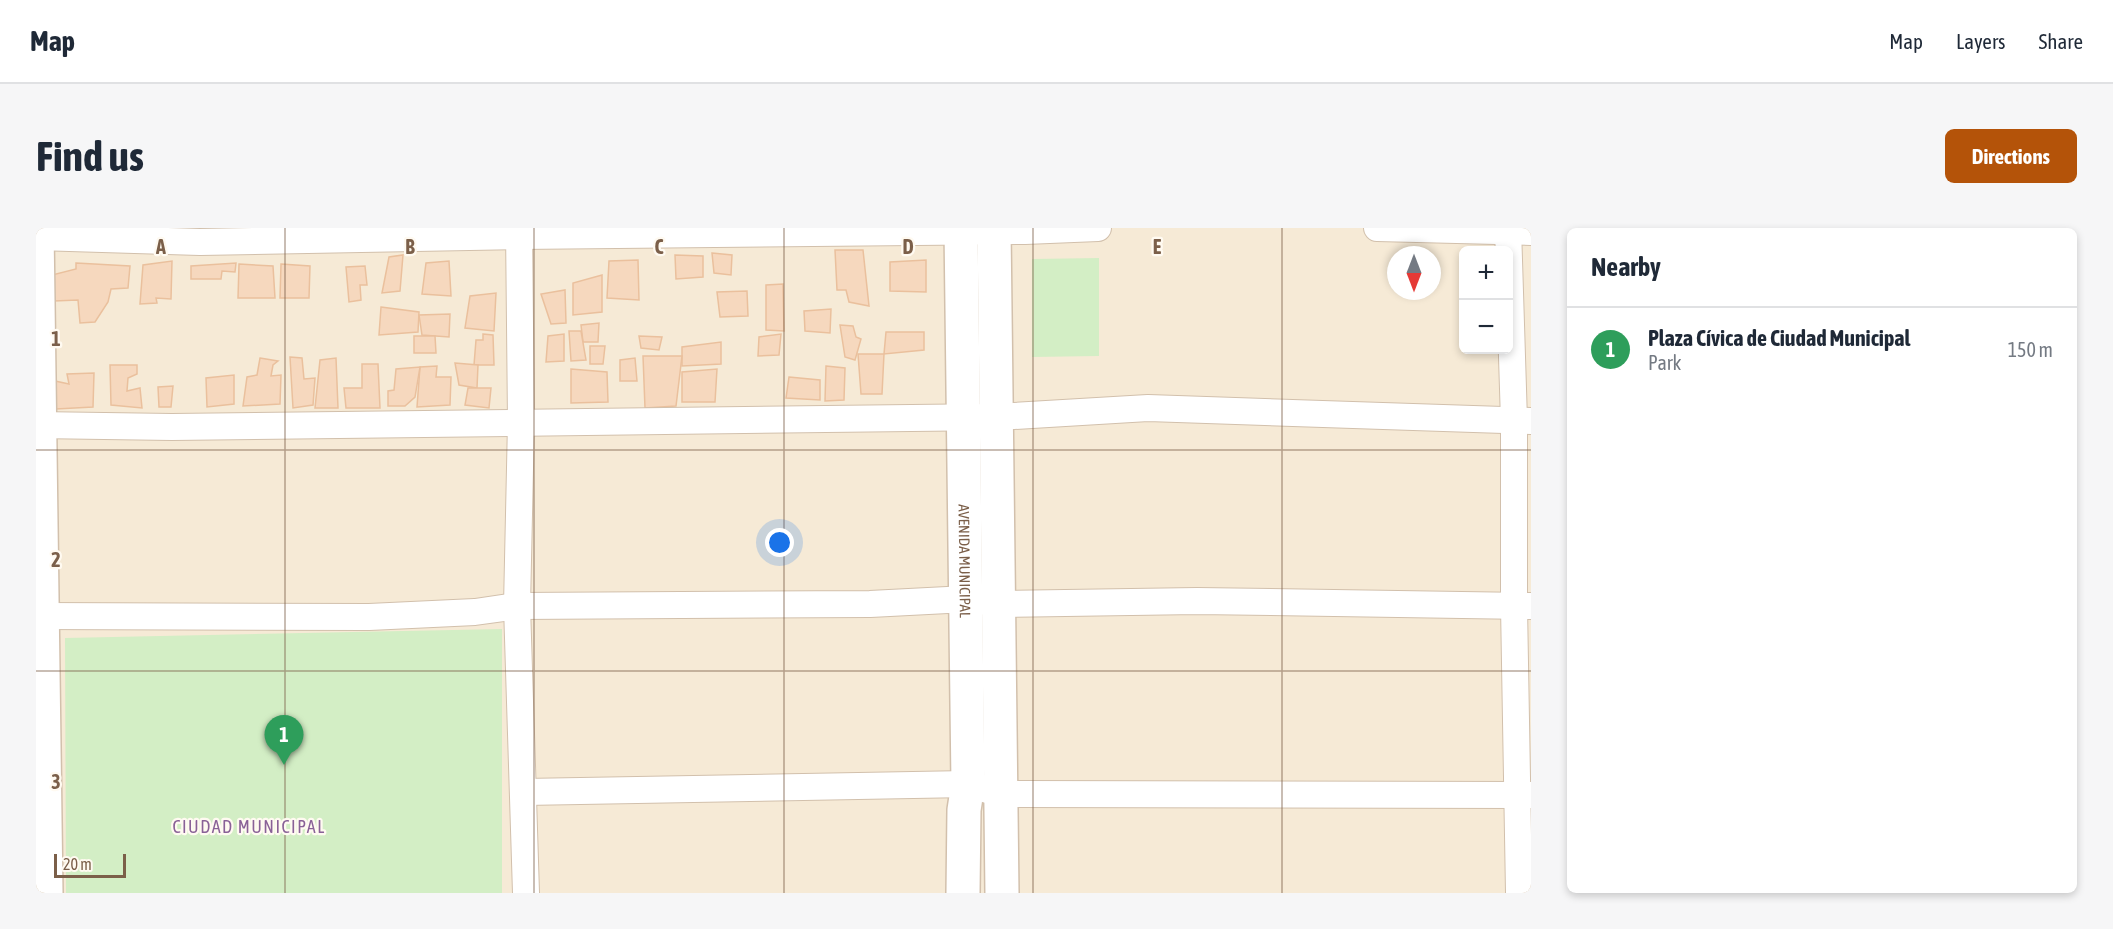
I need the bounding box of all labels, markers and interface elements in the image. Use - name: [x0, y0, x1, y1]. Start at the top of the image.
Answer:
- text: Map: [30, 25, 75, 57]
- text: Map: [1889, 29, 1923, 53]
- text: Layers: [1956, 29, 2006, 53]
- text: Share: [2039, 29, 2083, 53]
- button: Directions: [1945, 129, 2077, 183]
- text: Find us: [36, 132, 144, 180]
- text: A: [155, 235, 166, 258]
- text: B: [405, 235, 415, 258]
- text: C: [655, 235, 664, 258]
- text: D: [902, 235, 914, 258]
- text: E: [1153, 235, 1162, 258]
- north arrow: [1387, 246, 1441, 300]
- map controls: [1459, 246, 1513, 354]
- button: +: [1459, 246, 1513, 300]
- text: Nearby: [1591, 252, 1661, 282]
- button: −: [1459, 300, 1513, 354]
- text: Plaza Cívica de Ciudad Municipal: [1648, 325, 1910, 351]
- text: 1: [51, 327, 61, 350]
- text: 1: [1606, 338, 1615, 361]
- text: 150 m: [2008, 338, 2053, 361]
- text: Park: [1648, 351, 1681, 374]
- street label: AVENIDA MUNICIPAL: [956, 504, 974, 618]
- your location: [765, 528, 794, 557]
- text: 2: [51, 548, 61, 571]
- pin: 1: [264, 716, 304, 765]
- text: 3: [51, 770, 61, 793]
- district label: CIUDAD MUNICIPAL: [172, 816, 326, 837]
- scale bar: [54, 851, 126, 878]
- text: 20 m: [63, 855, 92, 873]

